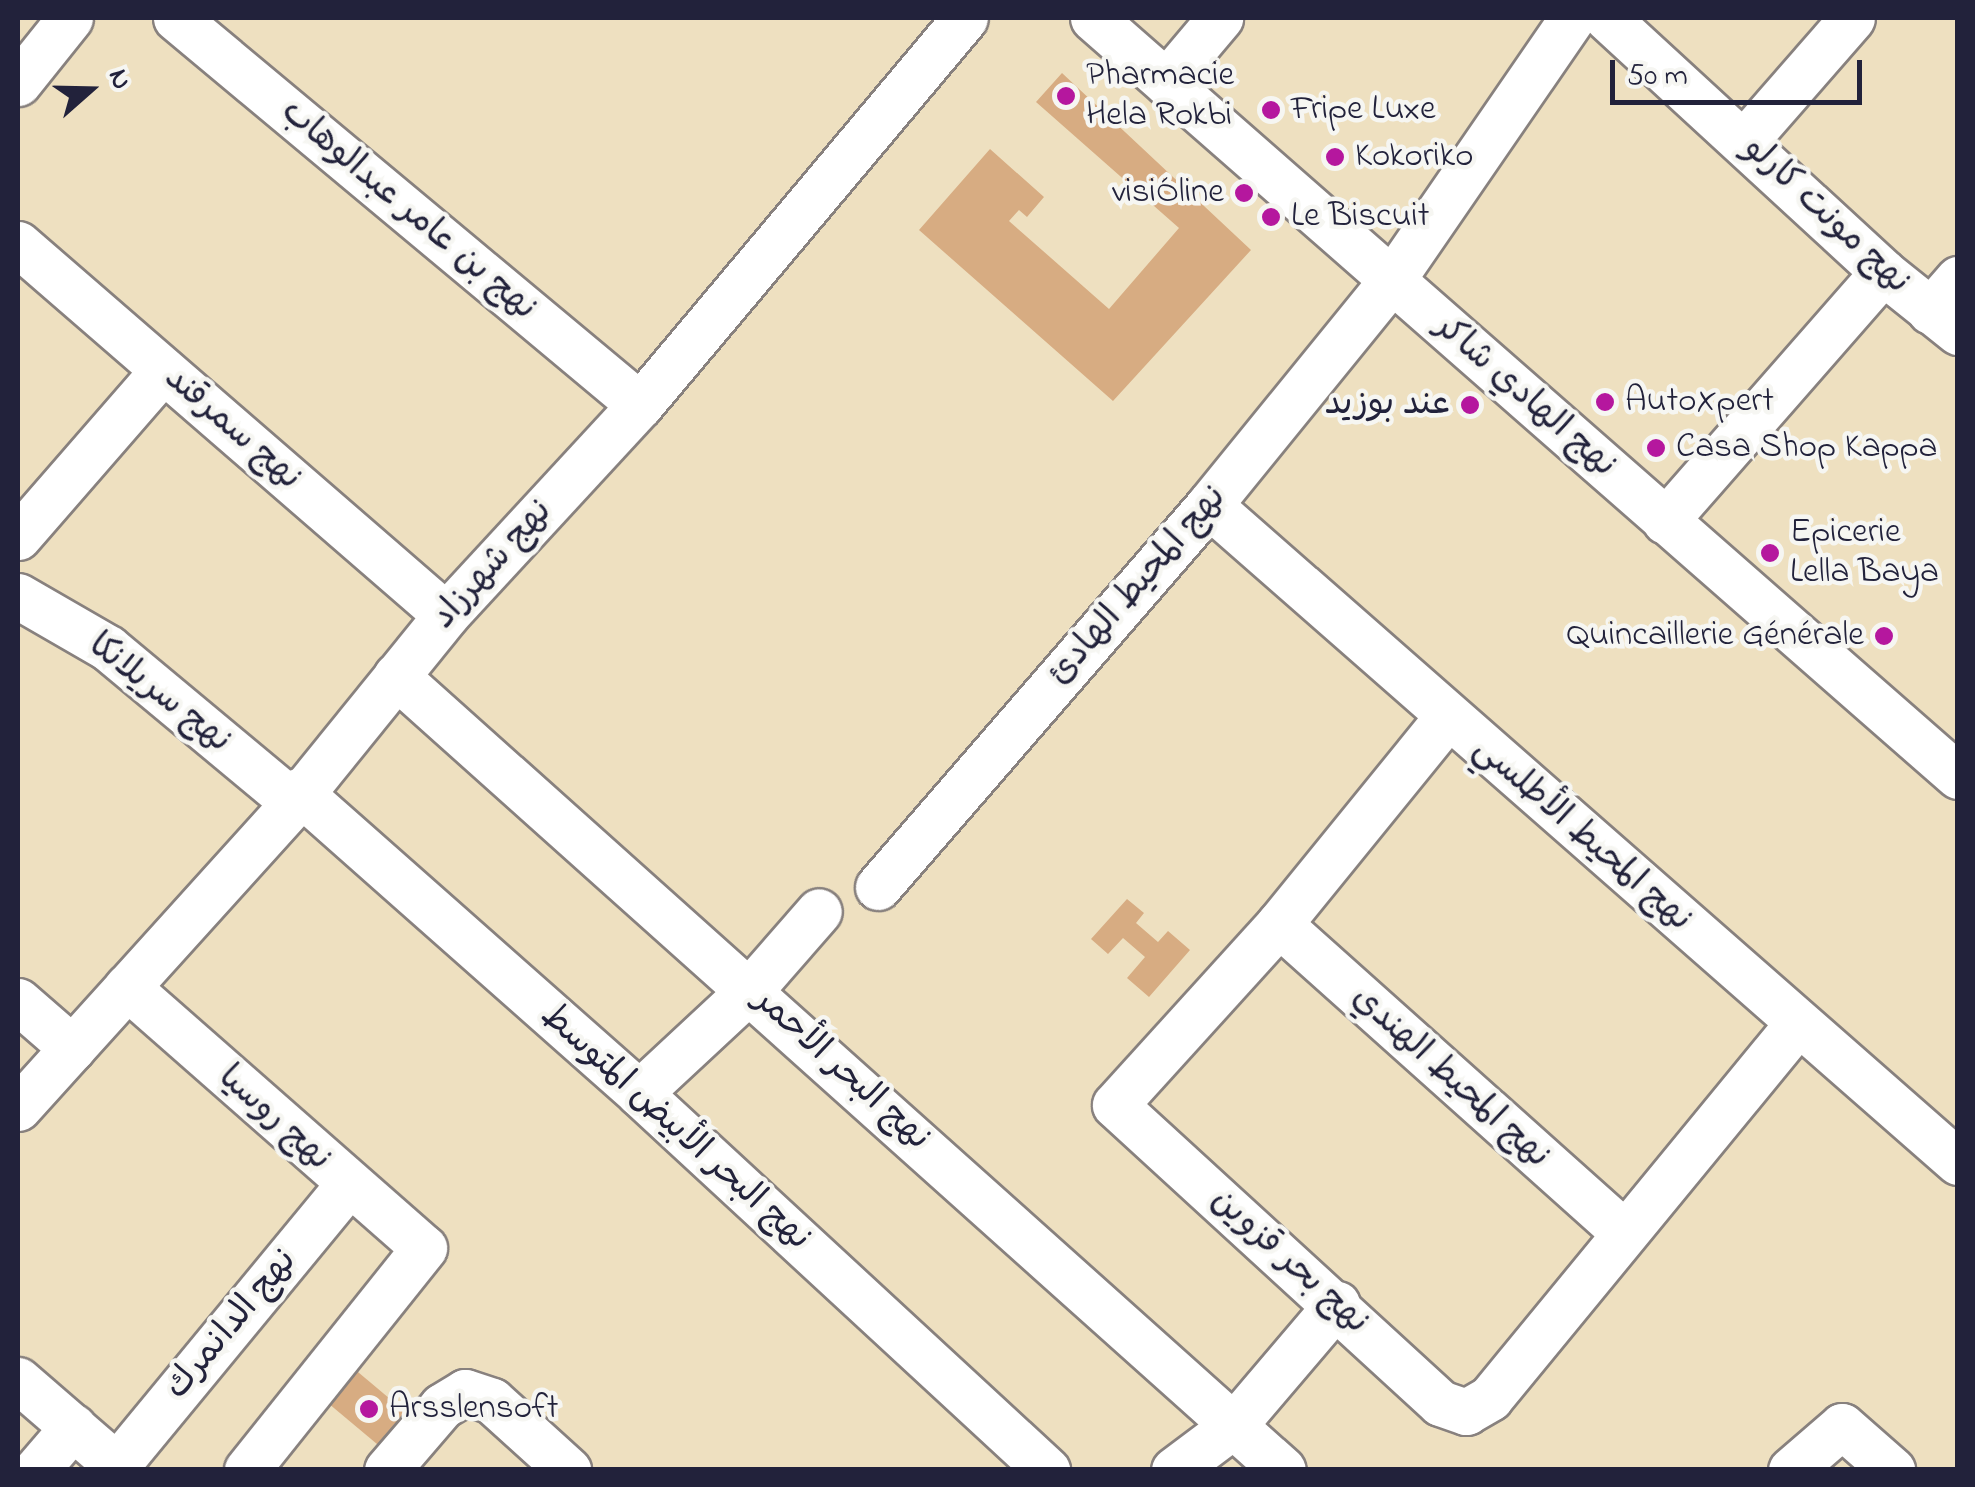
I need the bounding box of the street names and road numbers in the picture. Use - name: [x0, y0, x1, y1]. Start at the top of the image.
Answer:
- street label: نهج بن عامر عبدالوهاب: [272, 92, 544, 330]
- street label: نهج مونت كارلو: [1734, 128, 1918, 304]
- street label: نهج الهادي شاكر: [1426, 307, 1624, 487]
- street label: نهج سمرقند: [155, 358, 309, 500]
- street label: نهج المحيط الهادئ: [1040, 478, 1236, 694]
- street label: نهج شهرزاد: [424, 492, 562, 638]
- street label: نهج سريلانكا: [79, 625, 239, 763]
- street label: نهج المحيط الأطلسي: [1464, 729, 1700, 941]
- street label: نهج المحيط الهندي: [1342, 978, 1558, 1178]
- street label: نهج البحر الأحمر: [744, 980, 938, 1160]
- street label: نهج البحر الأبيض المتوسط: [531, 996, 819, 1260]
- street label: نهج روسيا: [209, 1057, 339, 1181]
- street label: نهج بحر قزوين: [1201, 1180, 1377, 1344]
- street label: نهج الدانمرك: [157, 1241, 307, 1409]

